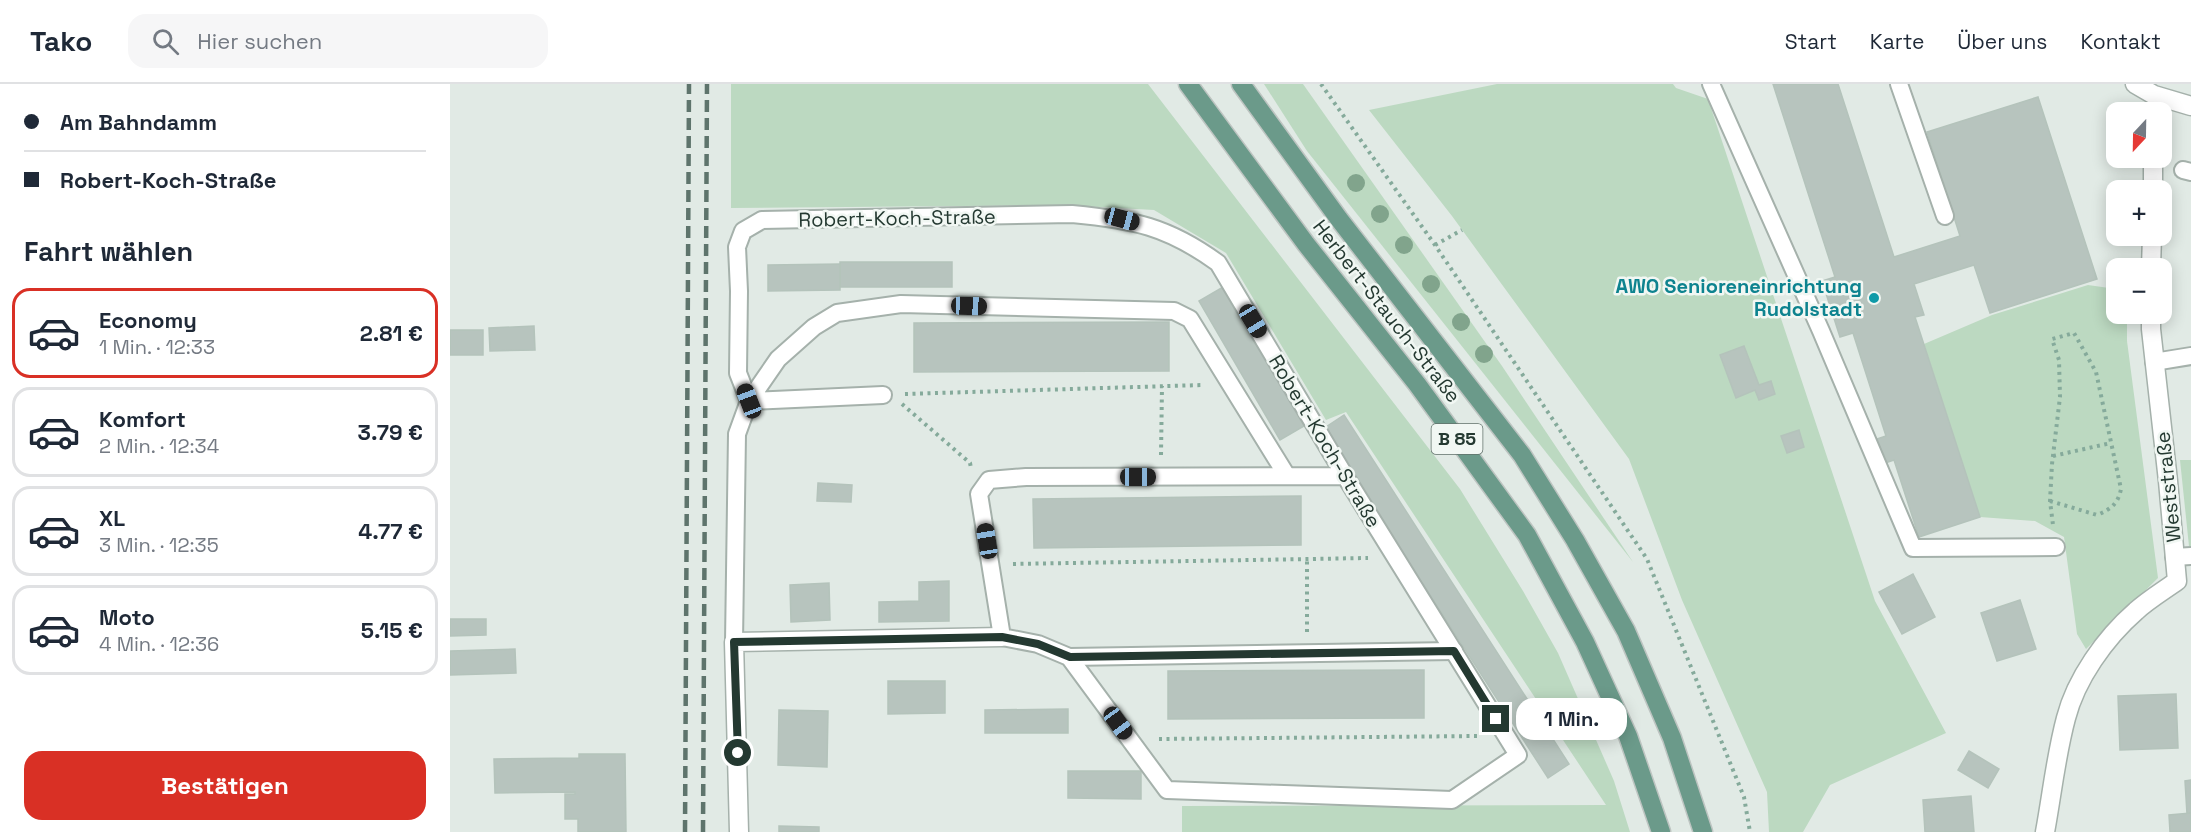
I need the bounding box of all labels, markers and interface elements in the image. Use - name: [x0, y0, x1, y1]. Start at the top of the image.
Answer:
- search box: [128, 14, 548, 68]
- text: Tako: [30, 23, 92, 59]
- icon: search: [149, 25, 182, 58]
- text: Hier suchen: [197, 27, 322, 55]
- text: Start: [1785, 28, 1837, 55]
- text: Karte: [1870, 28, 1924, 55]
- text: Über uns: [1957, 28, 2047, 55]
- text: Kontakt: [2080, 28, 2161, 55]
- north arrow: [2106, 102, 2172, 168]
- map controls: [2106, 102, 2172, 324]
- text: Am Bahndamm: [60, 108, 217, 136]
- text: Robert-Koch-Straße: [60, 166, 276, 194]
- button: +: [2106, 180, 2172, 246]
- street label: Robert-Koch-Straße: [798, 203, 996, 233]
- car: [1102, 206, 1142, 232]
- street label: Herbert-Stauch-Straße: [1307, 214, 1467, 408]
- text: Fahrt wählen: [24, 234, 193, 269]
- button: −: [2106, 258, 2172, 324]
- place label: AWO Senioreneinrichtung Rudolstadt: [1616, 273, 1862, 322]
- marker: AWO Senioreneinrichtung Rudolstadt: [1867, 291, 1881, 305]
- car: [951, 296, 987, 316]
- car: [1236, 301, 1270, 341]
- icon: car: [27, 306, 81, 360]
- text: Economy: [99, 306, 197, 334]
- text: 2.81 €: [360, 319, 423, 347]
- text: 1 Min. · 12:33: [99, 334, 215, 360]
- street label: Robert-Koch-Straße: [1263, 350, 1387, 532]
- car: [734, 381, 764, 421]
- icon: car: [27, 405, 81, 459]
- text: Komfort: [99, 405, 186, 433]
- text: 3.79 €: [358, 418, 423, 446]
- road number: B 85: [1432, 424, 1482, 454]
- street label: Weststraße: [2149, 430, 2187, 544]
- text: 2 Min. · 12:34: [99, 433, 219, 459]
- car: [1120, 468, 1156, 486]
- icon: car: [27, 504, 81, 558]
- text: XL: [99, 504, 125, 532]
- text: 4.77 €: [358, 517, 423, 545]
- car: [975, 522, 999, 560]
- text: 3 Min. · 12:35: [99, 532, 219, 558]
- icon: car: [27, 603, 81, 657]
- text: Moto: [99, 603, 155, 631]
- text: 5.15 €: [361, 616, 423, 644]
- text: 4 Min. · 12:36: [99, 631, 219, 657]
- callout: 1 Min.: [1517, 698, 1628, 740]
- car: [1100, 703, 1136, 743]
- route end: [1482, 705, 1509, 732]
- text: 1 Min.: [1544, 706, 1599, 732]
- route start: [724, 739, 751, 766]
- button: Bestätigen: [24, 751, 426, 820]

